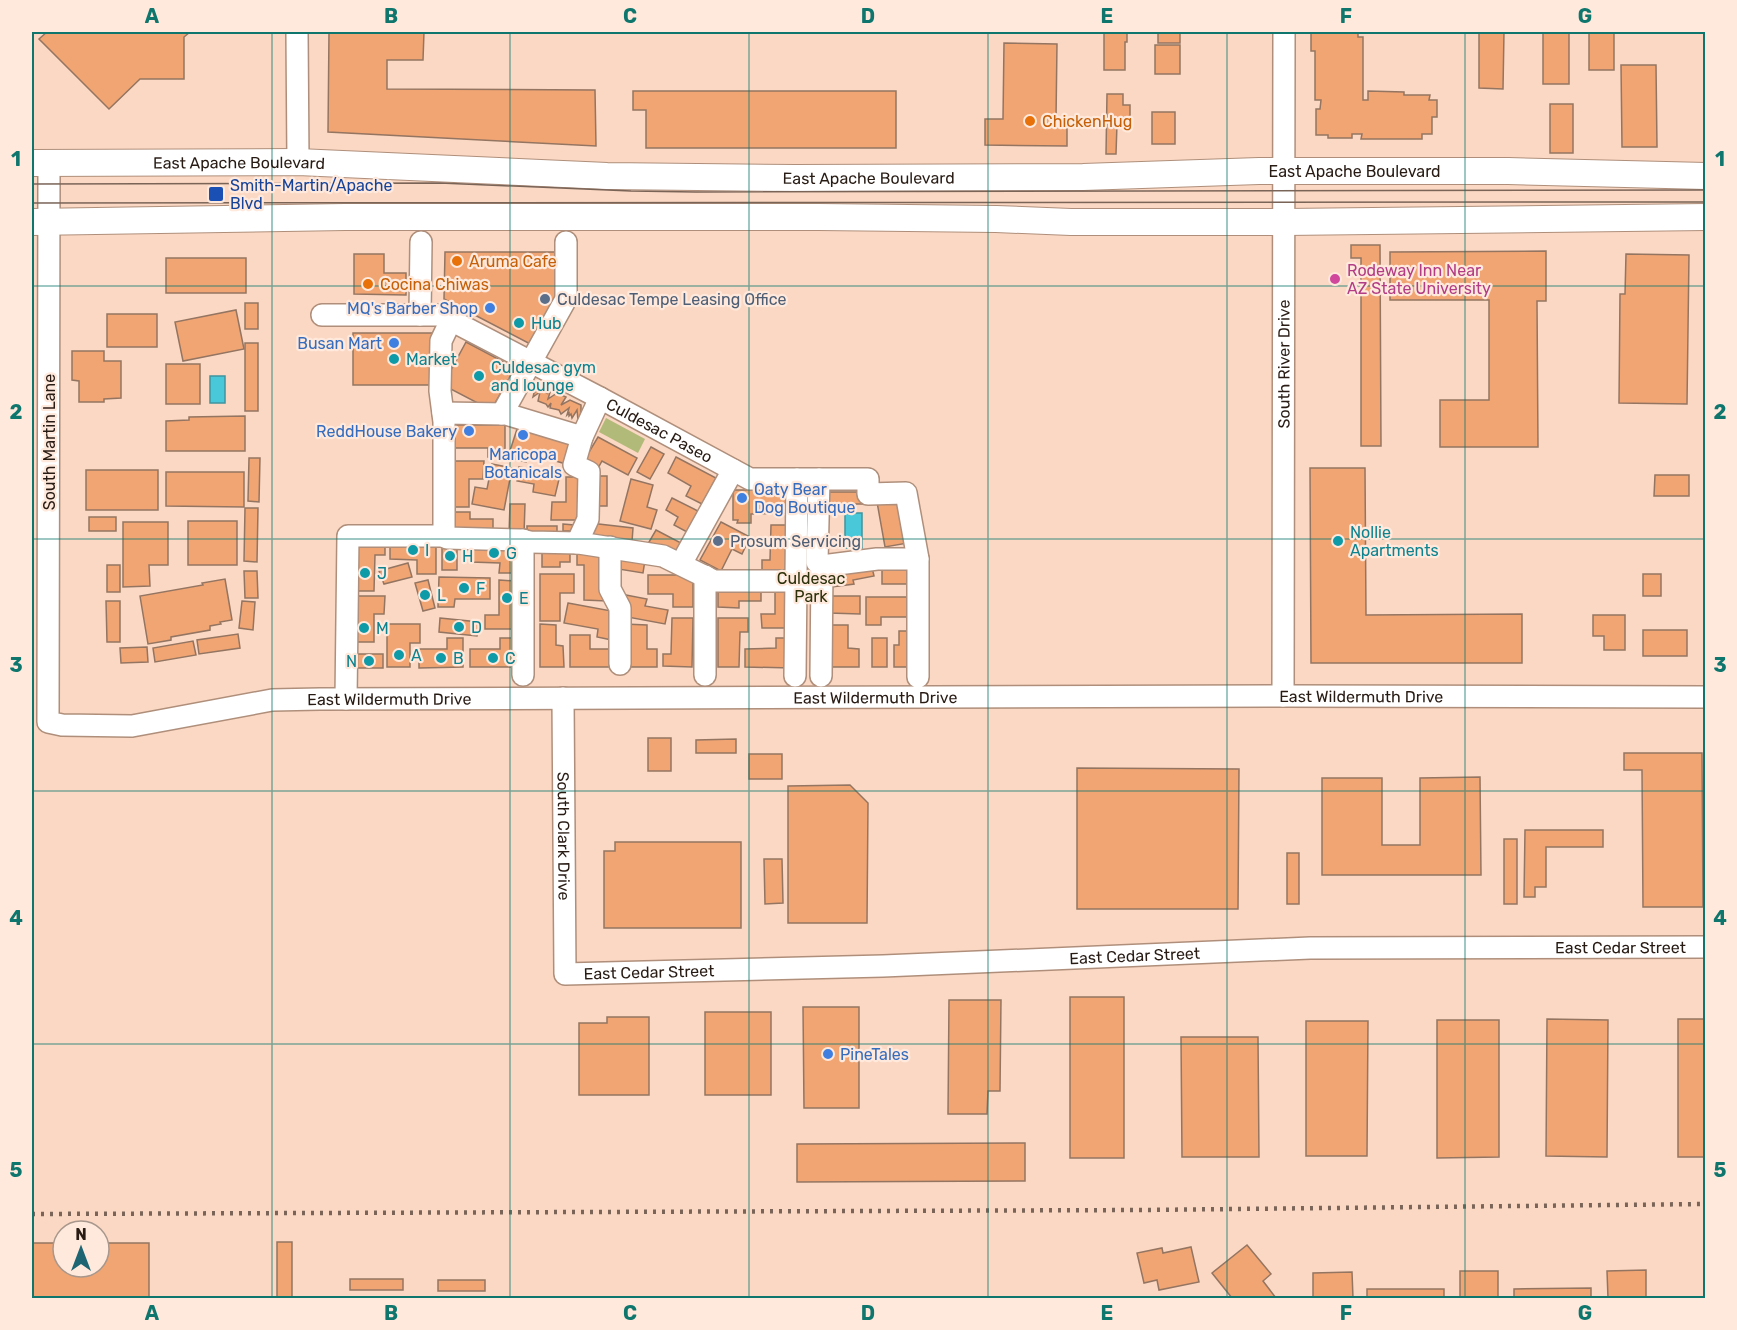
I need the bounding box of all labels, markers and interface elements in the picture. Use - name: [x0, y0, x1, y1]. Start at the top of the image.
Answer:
- text: A: [145, 4, 160, 28]
- text: B: [384, 4, 398, 28]
- text: C: [623, 4, 637, 28]
- text: D: [861, 4, 875, 28]
- text: E: [1101, 4, 1113, 28]
- text: F: [1340, 4, 1352, 28]
- text: G: [1578, 4, 1592, 28]
- place label: ChickenHug: [1042, 112, 1132, 131]
- marker: ChickenHug: [1023, 114, 1037, 128]
- text: 1: [11, 147, 21, 171]
- text: 1: [1715, 147, 1725, 171]
- street label: East Apache Boulevard: [153, 153, 325, 173]
- street label: East Apache Boulevard: [1269, 162, 1441, 181]
- street label: East Apache Boulevard: [783, 168, 955, 188]
- place label: Smith-Martin/Apache Blvd: [230, 176, 392, 213]
- marker: Smith-Martin/Apache Blvd: [207, 185, 225, 203]
- place label: Aruma Cafe: [469, 252, 557, 271]
- marker: Aruma Cafe: [450, 254, 464, 268]
- place label: Rodeway Inn Near AZ State University: [1347, 261, 1491, 298]
- marker: Rodeway Inn Near AZ State University: [1328, 272, 1342, 286]
- place label: Cocina Chiwas: [380, 275, 489, 294]
- marker: Cocina Chiwas: [361, 277, 375, 291]
- place label: Culdesac Tempe Leasing Office: [557, 290, 787, 309]
- marker: Culdesac Tempe Leasing Office: [538, 292, 552, 306]
- place label: MQ's Barber Shop: [347, 299, 478, 318]
- street label: South River Drive: [1274, 300, 1294, 428]
- marker: MQ's Barber Shop: [483, 301, 497, 315]
- place label: Hub: [531, 314, 562, 333]
- marker: Hub: [512, 316, 526, 330]
- place label: Busan Mart: [297, 334, 382, 353]
- marker: Busan Mart: [387, 336, 401, 350]
- place label: Market: [406, 350, 457, 369]
- marker: Market: [387, 352, 401, 366]
- place label: Culdesac gym and lounge: [491, 358, 596, 395]
- marker: Culdesac gym and lounge: [472, 369, 486, 383]
- street label: South Martin Lane: [40, 374, 59, 510]
- street label: Culdesac Paseo: [603, 394, 716, 467]
- text: 2: [10, 400, 23, 424]
- text: 2: [1714, 400, 1727, 424]
- place label: ReddHouse Bakery: [316, 422, 457, 441]
- marker: ReddHouse Bakery: [462, 424, 476, 438]
- marker: Maricopa Botanicals: [516, 428, 530, 442]
- place label: Maricopa Botanicals: [484, 445, 562, 482]
- place label: Oaty Bear Dog Boutique: [754, 480, 855, 517]
- marker: Oaty Bear Dog Boutique: [735, 491, 749, 505]
- place label: Nollie Apartments: [1350, 523, 1439, 560]
- place label: Prosum Servicing: [730, 532, 861, 551]
- marker: Prosum Servicing: [711, 534, 725, 548]
- marker: Nollie Apartments: [1331, 534, 1345, 548]
- place label: I: [425, 541, 429, 560]
- marker: I: [406, 543, 420, 557]
- place label: G: [506, 544, 517, 563]
- marker: G: [487, 546, 501, 560]
- place label: H: [462, 547, 473, 566]
- marker: H: [443, 549, 457, 563]
- place label: J: [377, 564, 387, 583]
- marker: J: [358, 566, 372, 580]
- park label: Culdesac Park: [777, 569, 845, 606]
- place label: F: [476, 579, 485, 598]
- marker: F: [457, 581, 471, 595]
- place label: L: [437, 586, 446, 605]
- marker: L: [418, 588, 432, 602]
- place label: E: [519, 589, 529, 608]
- marker: E: [500, 591, 514, 605]
- place label: D: [471, 618, 482, 637]
- place label: M: [376, 619, 389, 638]
- marker: D: [452, 620, 466, 634]
- marker: M: [357, 621, 371, 635]
- place label: A: [411, 646, 422, 665]
- marker: A: [392, 648, 406, 662]
- place label: B: [453, 649, 464, 668]
- place label: C: [505, 649, 516, 668]
- marker: B: [434, 651, 448, 665]
- marker: C: [486, 651, 500, 665]
- place label: N: [346, 652, 357, 671]
- text: 3: [9, 653, 23, 677]
- text: 3: [1713, 653, 1727, 677]
- marker: N: [362, 654, 376, 668]
- street label: East Wildermuth Drive: [1279, 687, 1443, 706]
- street label: East Wildermuth Drive: [793, 688, 957, 708]
- street label: East Wildermuth Drive: [307, 690, 471, 709]
- street label: South Clark Drive: [554, 772, 573, 900]
- text: 4: [9, 906, 23, 930]
- text: 4: [1713, 906, 1727, 930]
- street label: East Cedar Street: [1555, 938, 1686, 957]
- street label: East Cedar Street: [1069, 944, 1200, 968]
- street label: East Cedar Street: [583, 961, 715, 984]
- place label: PineTales: [840, 1045, 909, 1064]
- marker: PineTales: [821, 1047, 835, 1061]
- text: 5: [10, 1158, 23, 1182]
- text: 5: [1714, 1158, 1727, 1182]
- north arrow: [51, 1219, 111, 1279]
- text: N: [75, 1225, 87, 1244]
- text: A: [145, 1301, 160, 1325]
- text: B: [384, 1301, 398, 1325]
- text: C: [623, 1301, 637, 1325]
- text: D: [861, 1301, 875, 1325]
- text: E: [1101, 1301, 1113, 1325]
- text: F: [1340, 1301, 1352, 1325]
- text: G: [1578, 1301, 1592, 1325]

